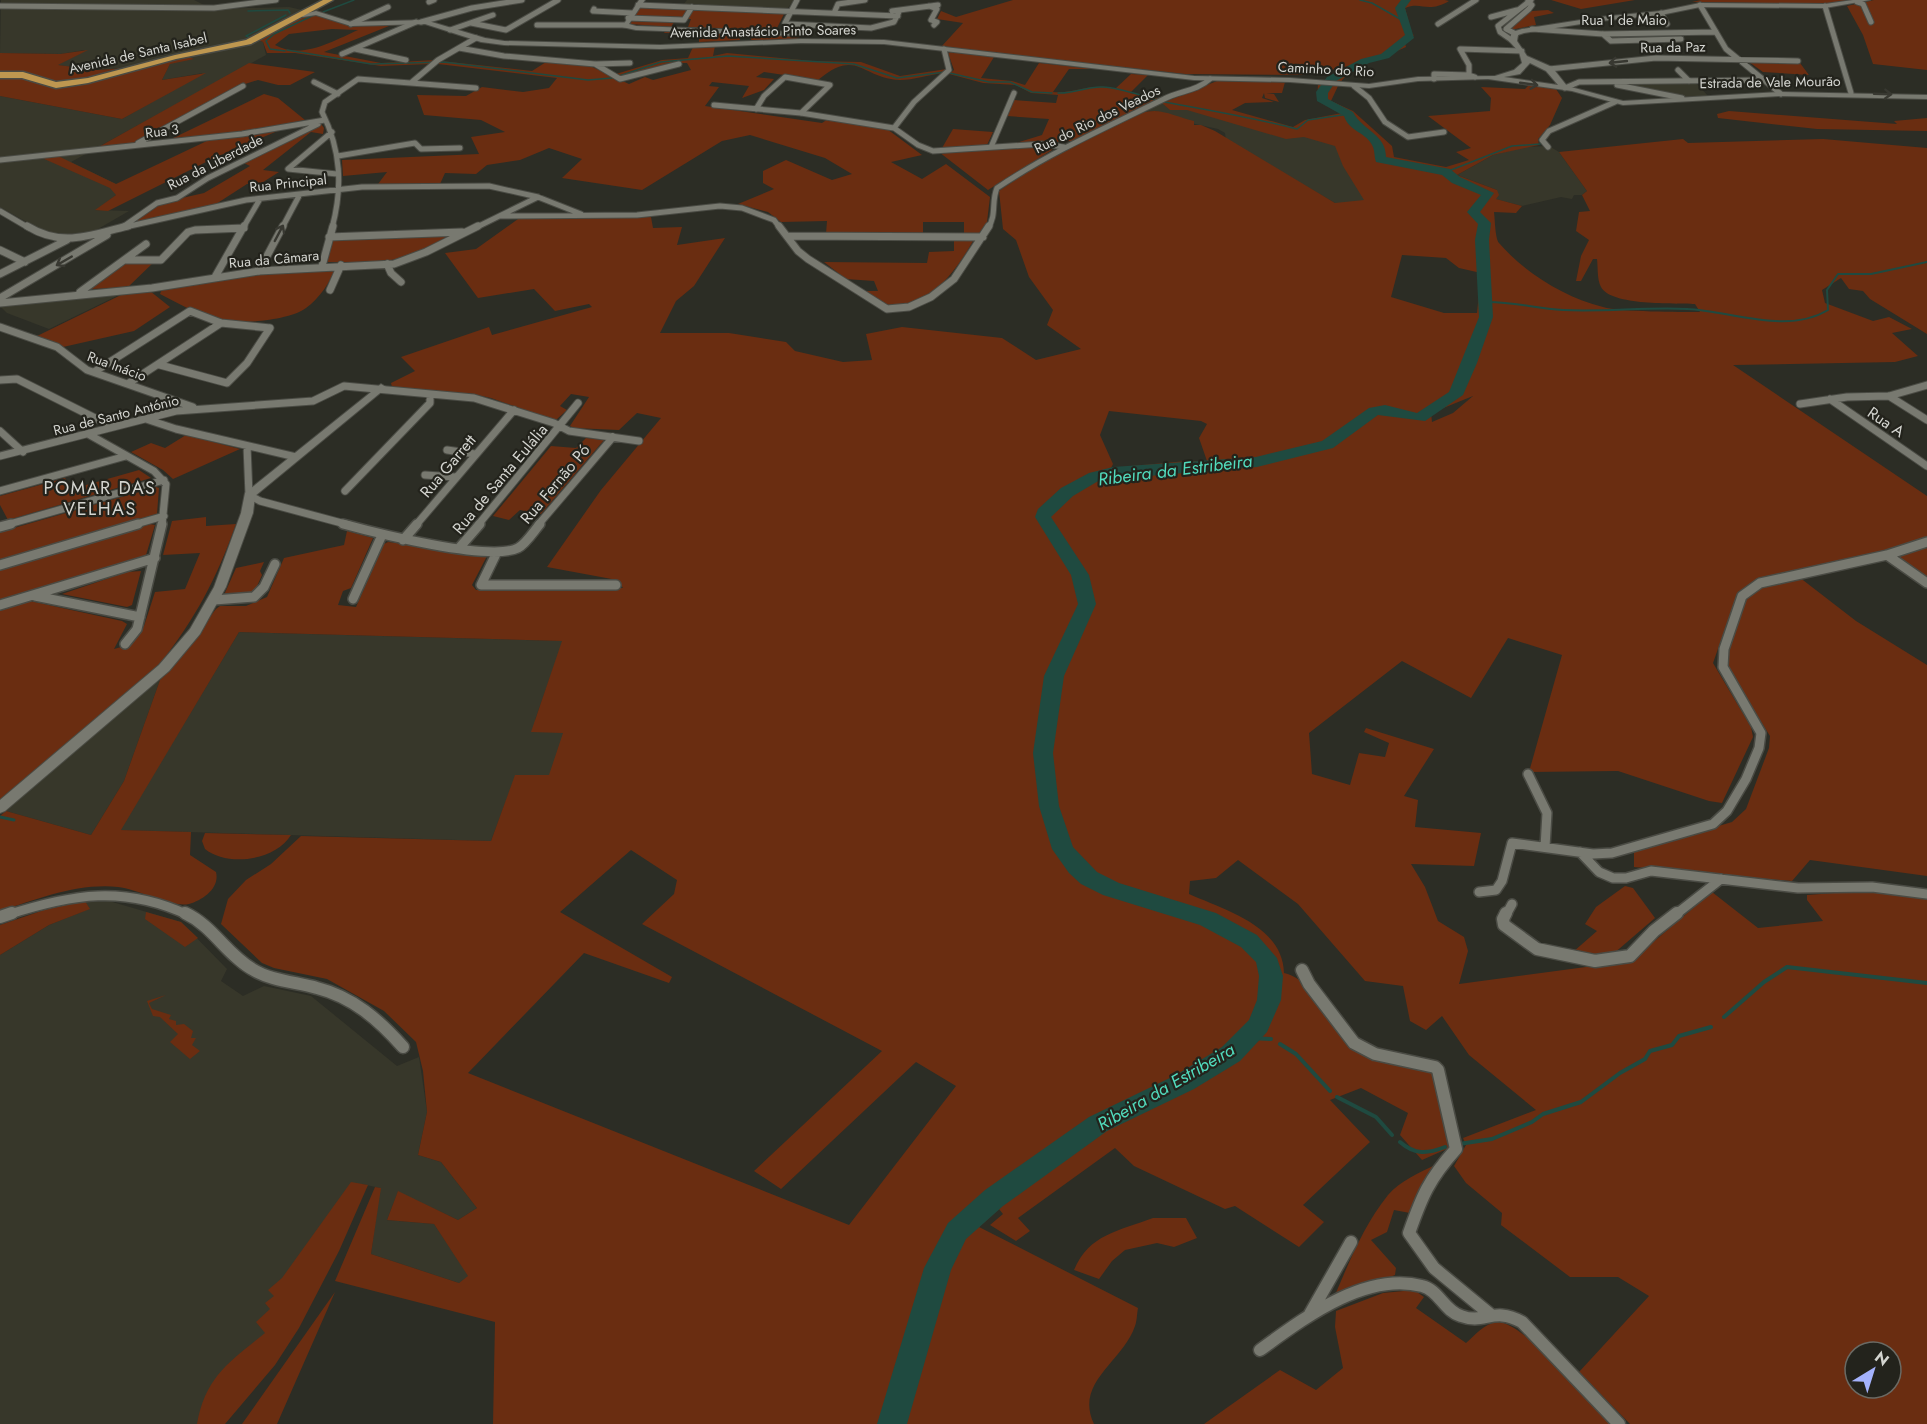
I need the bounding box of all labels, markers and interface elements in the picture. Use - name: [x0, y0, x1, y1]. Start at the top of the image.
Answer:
- street label: Rua 1 de Maio: [1581, 10, 1667, 30]
- street label: Avenida Anastácio Pinto Soares: [670, 19, 857, 43]
- street label: Avenida de Santa Isabel: [67, 27, 209, 79]
- street label: Rua da Paz: [1640, 36, 1706, 58]
- street label: Caminho do Rio: [1277, 56, 1375, 82]
- one-way arrow: [1609, 56, 1629, 67]
- street label: Estrada de Vale Mourão: [1699, 71, 1841, 93]
- one-way arrow: [1518, 79, 1538, 90]
- street label: Rua do Rio dos Veados: [1031, 80, 1164, 158]
- one-way arrow: [1872, 89, 1892, 100]
- street label: Rua 3: [144, 119, 180, 143]
- street label: Rua da Liberdade: [164, 129, 266, 195]
- street label: Rua Principal: [248, 169, 328, 197]
- one-way arrow: [274, 225, 285, 243]
- street label: Rua da Câmara: [228, 245, 320, 273]
- one-way arrow: [56, 255, 73, 267]
- street label: Rua Inácio: [85, 346, 150, 386]
- street label: Rua de Santo António: [51, 390, 181, 440]
- street label: Rua A: [1863, 401, 1910, 443]
- street label: Rua de Santa Eulália: [447, 419, 553, 539]
- street label: Rua Garrett: [415, 429, 482, 503]
- street label: Rua Fernão Pó: [515, 439, 595, 529]
- water label: Ribeira da Estribeira: [1096, 448, 1254, 492]
- district label: POMAR DAS VELHAS: [44, 475, 156, 522]
- water label: Ribeira da Estribeira: [1092, 1037, 1240, 1137]
- north arrow: [1843, 1340, 1903, 1400]
- text: N: [1870, 1346, 1894, 1372]

